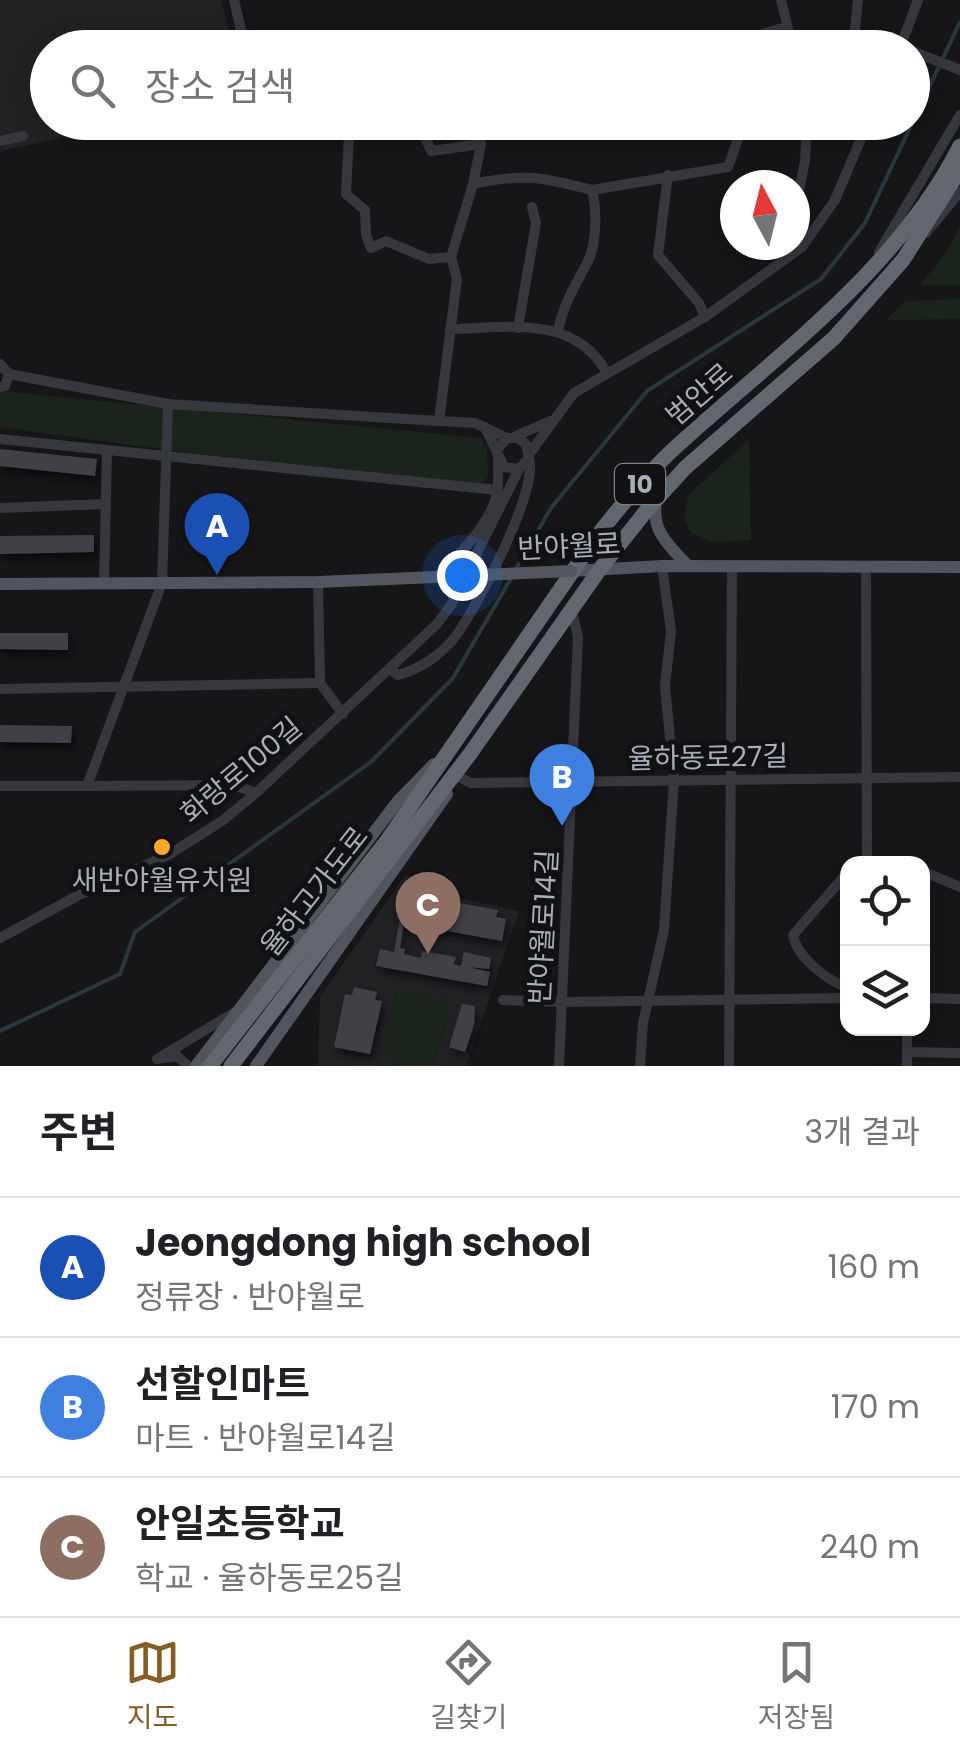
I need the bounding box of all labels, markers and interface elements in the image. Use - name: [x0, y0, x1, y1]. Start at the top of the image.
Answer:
- search box: [30, 30, 930, 140]
- icon: search: [65, 58, 120, 113]
- text: 장소 검색: [145, 60, 295, 113]
- north arrow: [720, 170, 810, 260]
- street label: 범안로: [657, 354, 741, 434]
- road number: 10: [615, 464, 665, 504]
- pin: A: [184, 492, 250, 575]
- street label: 반야월로: [517, 524, 621, 569]
- your location: [437, 550, 488, 601]
- street label: 화랑로100길: [172, 708, 310, 833]
- street label: 율하동로27길: [628, 737, 788, 778]
- pin: B: [530, 744, 594, 826]
- street label: 율하고가도로: [251, 818, 377, 964]
- marker: 새반야월유치원: [151, 836, 173, 858]
- street label: 반야월로14길: [520, 848, 567, 1006]
- map controls: [840, 856, 930, 1036]
- button: locate: [840, 856, 930, 946]
- place label: 새반야월유치원: [72, 861, 252, 900]
- pin: C: [396, 872, 460, 954]
- button: layers: [840, 946, 930, 1036]
- text: 주변: [40, 1103, 117, 1162]
- text: 3개 결과: [804, 1109, 920, 1154]
- text: Jeongdong high school: [135, 1216, 591, 1269]
- text: A: [61, 1244, 84, 1289]
- text: 160 m: [828, 1244, 920, 1289]
- text: 정류장 · 반야월로: [135, 1274, 365, 1319]
- text: 선할인마트: [135, 1357, 310, 1410]
- text: B: [62, 1384, 83, 1429]
- text: 170 m: [831, 1384, 920, 1429]
- text: 마트 · 반야월로14길: [135, 1415, 395, 1460]
- text: 안일초등학교: [135, 1497, 345, 1550]
- text: C: [60, 1524, 85, 1569]
- text: 240 m: [820, 1524, 920, 1569]
- text: 학교 · 율하동로25길: [135, 1555, 403, 1600]
- tab: 지도: [125, 1635, 180, 1739]
- tab: 길찾기: [430, 1635, 507, 1739]
- tab: 저장됨: [758, 1635, 835, 1739]

